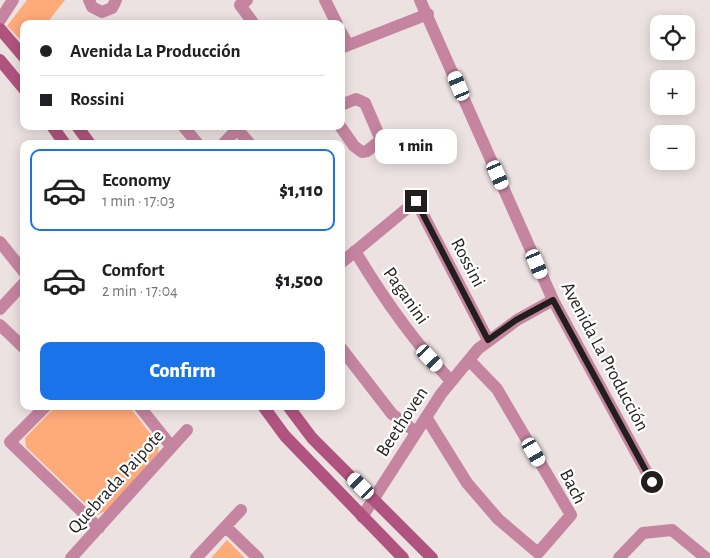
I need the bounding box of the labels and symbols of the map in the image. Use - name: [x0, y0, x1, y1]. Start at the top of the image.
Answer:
- car: [446, 69, 471, 103]
- callout: 1 min: [375, 128, 457, 164]
- car: [485, 158, 510, 192]
- route end: [405, 190, 427, 212]
- street label: Rossini: [447, 235, 488, 290]
- car: [524, 247, 549, 281]
- street label: Paganini: [379, 264, 432, 328]
- street label: Avenida La Producción: [557, 279, 652, 434]
- car: [414, 342, 445, 374]
- street label: Beethoven: [373, 384, 432, 460]
- street label: Quebrada Paipote: [65, 426, 168, 538]
- car: [520, 435, 547, 469]
- street label: Bach: [556, 466, 589, 507]
- car: [345, 470, 376, 502]
- route start: [641, 471, 663, 493]

